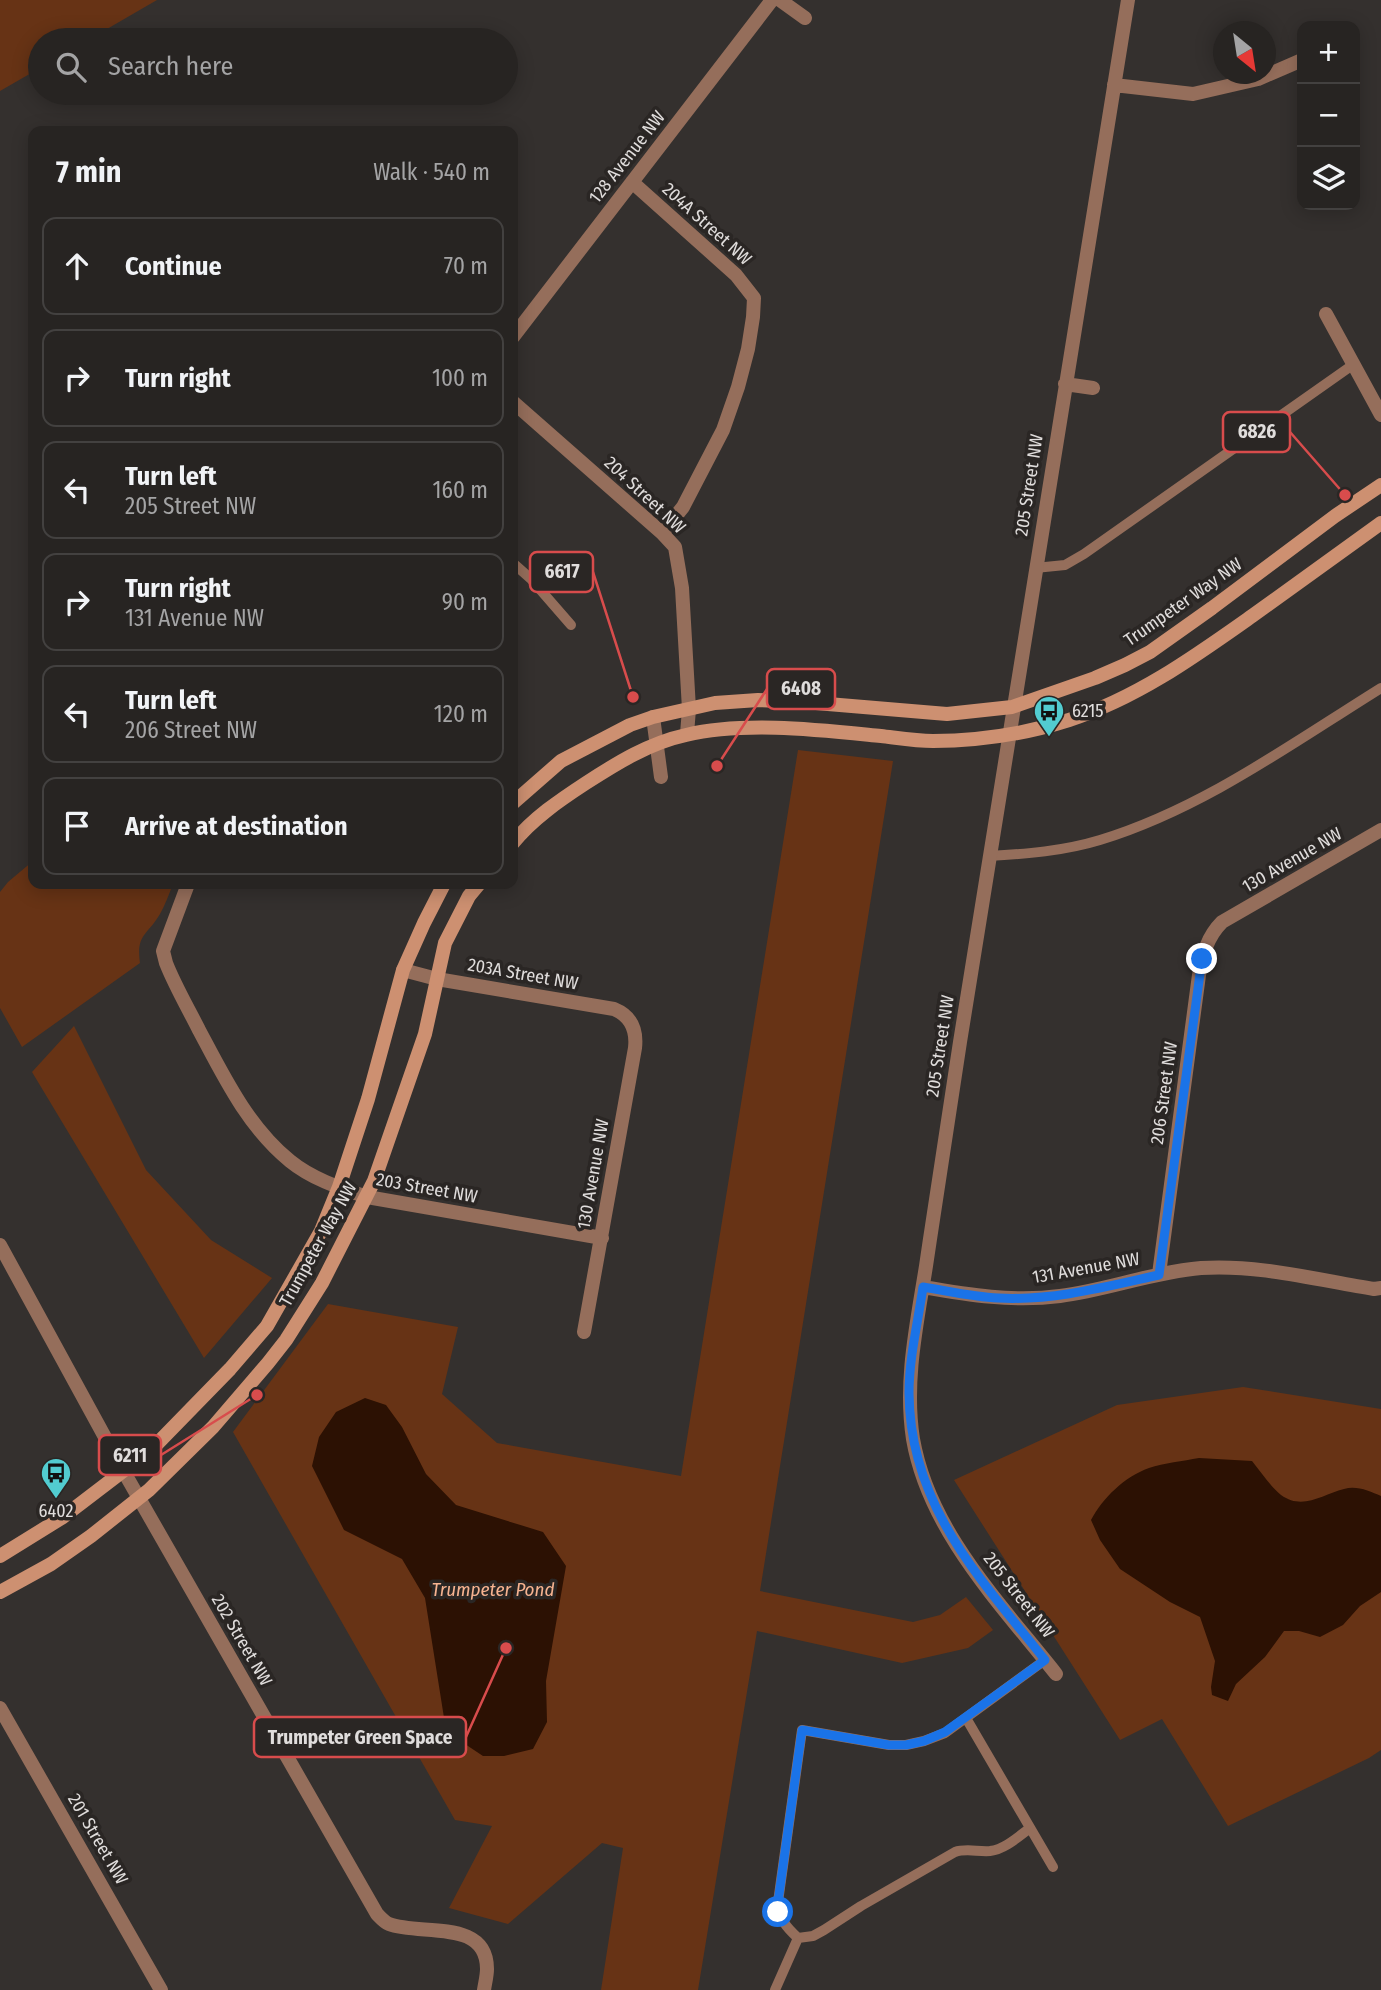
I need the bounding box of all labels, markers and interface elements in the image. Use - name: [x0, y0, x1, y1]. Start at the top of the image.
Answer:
- north arrow: [1213, 21, 1276, 84]
- map controls: [1297, 21, 1360, 210]
- button: +: [1297, 21, 1360, 84]
- search box: [28, 28, 518, 105]
- icon: search: [52, 48, 90, 86]
- text: Search here: [108, 51, 233, 82]
- button: −: [1297, 84, 1360, 147]
- street label: 128 Avenue NW: [584, 106, 670, 207]
- button: layers: [1297, 147, 1360, 210]
- text: 7 min: [56, 154, 121, 190]
- text: Walk · 540 m: [373, 158, 490, 186]
- street label: 204A Street NW: [658, 178, 757, 270]
- icon: ahead: [58, 247, 96, 285]
- text: Continue: [125, 251, 222, 282]
- text: 70 m: [444, 252, 488, 280]
- icon: right: [58, 359, 96, 397]
- text: Turn right: [125, 363, 231, 394]
- text: 100 m: [432, 364, 488, 392]
- callout: 6826: [1223, 412, 1290, 452]
- text: 6826: [1238, 420, 1276, 443]
- street label: 205 Street NW: [1010, 432, 1048, 537]
- street label: 204 Street NW: [600, 452, 691, 539]
- text: Turn left: [125, 461, 217, 492]
- icon: left: [58, 471, 96, 509]
- text: 160 m: [433, 476, 488, 504]
- text: 205 Street NW: [125, 492, 256, 520]
- callout: 6617: [530, 552, 593, 592]
- street label: Trumpeter Way NW: [1120, 553, 1247, 651]
- text: 6617: [544, 560, 580, 583]
- text: Turn right: [125, 573, 231, 604]
- icon: right: [58, 583, 96, 621]
- text: 90 m: [442, 588, 488, 616]
- text: 131 Avenue NW: [125, 604, 264, 632]
- callout: 6408: [767, 669, 835, 709]
- text: 6408: [781, 677, 821, 700]
- text: Turn left: [125, 685, 217, 716]
- bus stop icon: 6215: [1032, 694, 1066, 738]
- icon: left: [58, 695, 96, 733]
- text: 120 m: [434, 700, 488, 728]
- place label: 6215: [1072, 700, 1104, 722]
- text: 206 Street NW: [125, 716, 257, 744]
- icon: arrive: [58, 807, 96, 845]
- text: Arrive at destination: [125, 811, 348, 842]
- street label: 130 Avenue NW: [1238, 822, 1346, 897]
- route end: [1186, 943, 1217, 974]
- street label: 203A Street NW: [466, 953, 580, 995]
- street label: 205 Street NW: [921, 993, 959, 1098]
- street label: 206 Street NW: [1146, 1040, 1182, 1146]
- street label: 130 Avenue NW: [572, 1117, 614, 1231]
- street label: 203 Street NW: [375, 1168, 480, 1208]
- street label: Trumpeter Way NW: [275, 1177, 362, 1310]
- street label: 131 Avenue NW: [1031, 1248, 1142, 1288]
- callout: 6211: [99, 1435, 161, 1475]
- text: 6211: [113, 1444, 147, 1467]
- bus stop icon: 6402: [39, 1456, 73, 1500]
- place label: 6402: [39, 1500, 73, 1522]
- street label: 205 Street NW: [979, 1548, 1060, 1643]
- water label: Trumpeter Pond: [431, 1578, 555, 1601]
- street label: 202 Street NW: [207, 1590, 277, 1690]
- callout: Trumpeter Green Space: [254, 1717, 466, 1757]
- text: Trumpeter Green Space: [268, 1726, 453, 1749]
- street label: 201 Street NW: [63, 1790, 133, 1889]
- route start: [762, 1896, 793, 1927]

